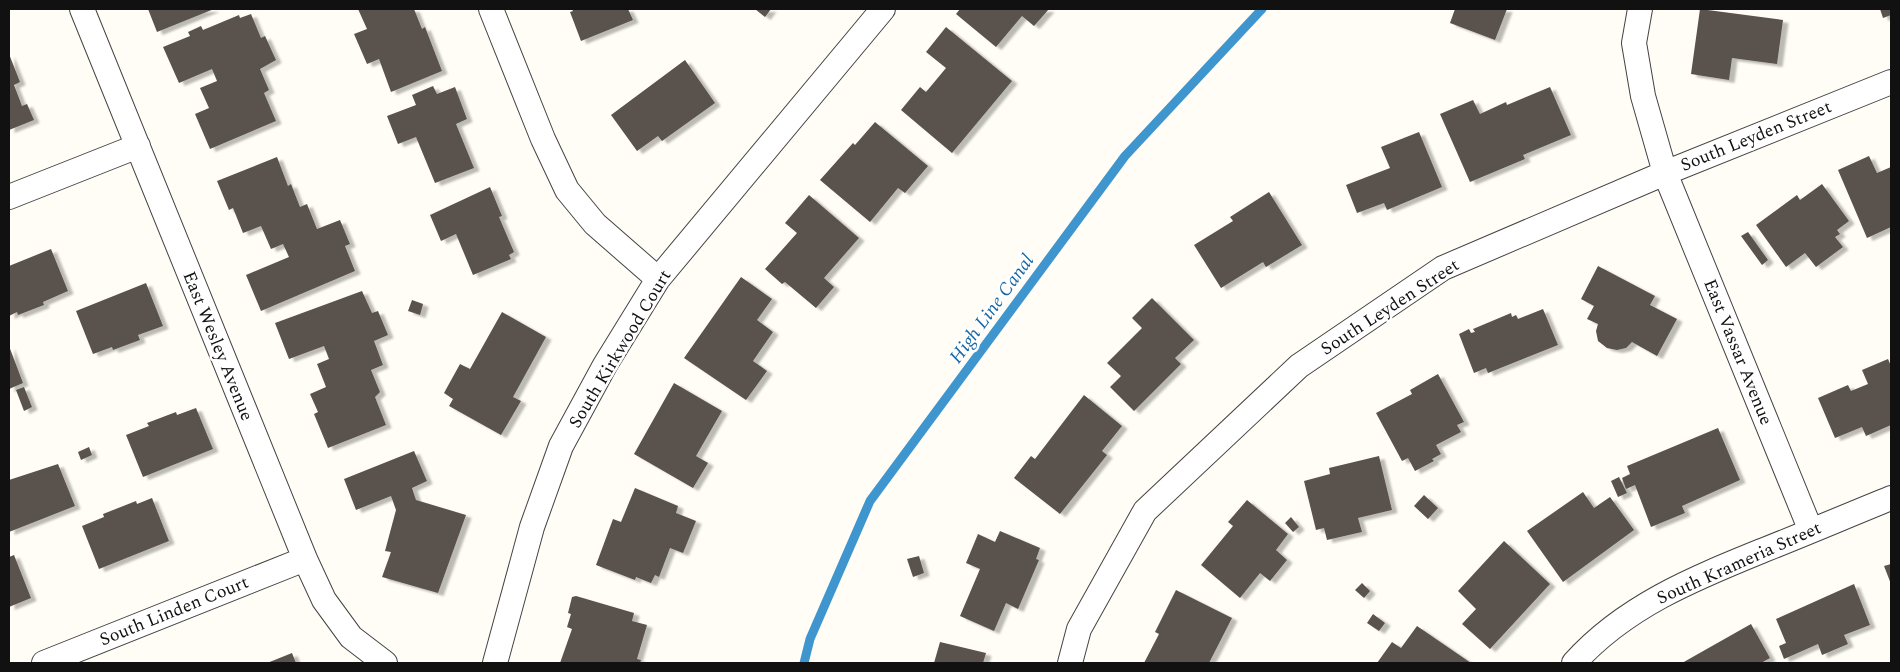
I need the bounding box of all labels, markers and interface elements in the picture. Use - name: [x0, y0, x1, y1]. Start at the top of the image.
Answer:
- street label: South Leyden Street: [1676, 93, 1836, 179]
- water label: High Line Canal: [942, 248, 1042, 370]
- street label: South Leyden Street: [1315, 252, 1465, 362]
- street label: South Kirkwood Court: [562, 265, 678, 433]
- street label: East Wesley Avenue: [176, 267, 260, 425]
- street label: East Vassar Avenue: [1696, 275, 1780, 429]
- street label: South Krameria Street: [1652, 515, 1826, 611]
- street label: South Linden Court: [95, 569, 253, 653]

